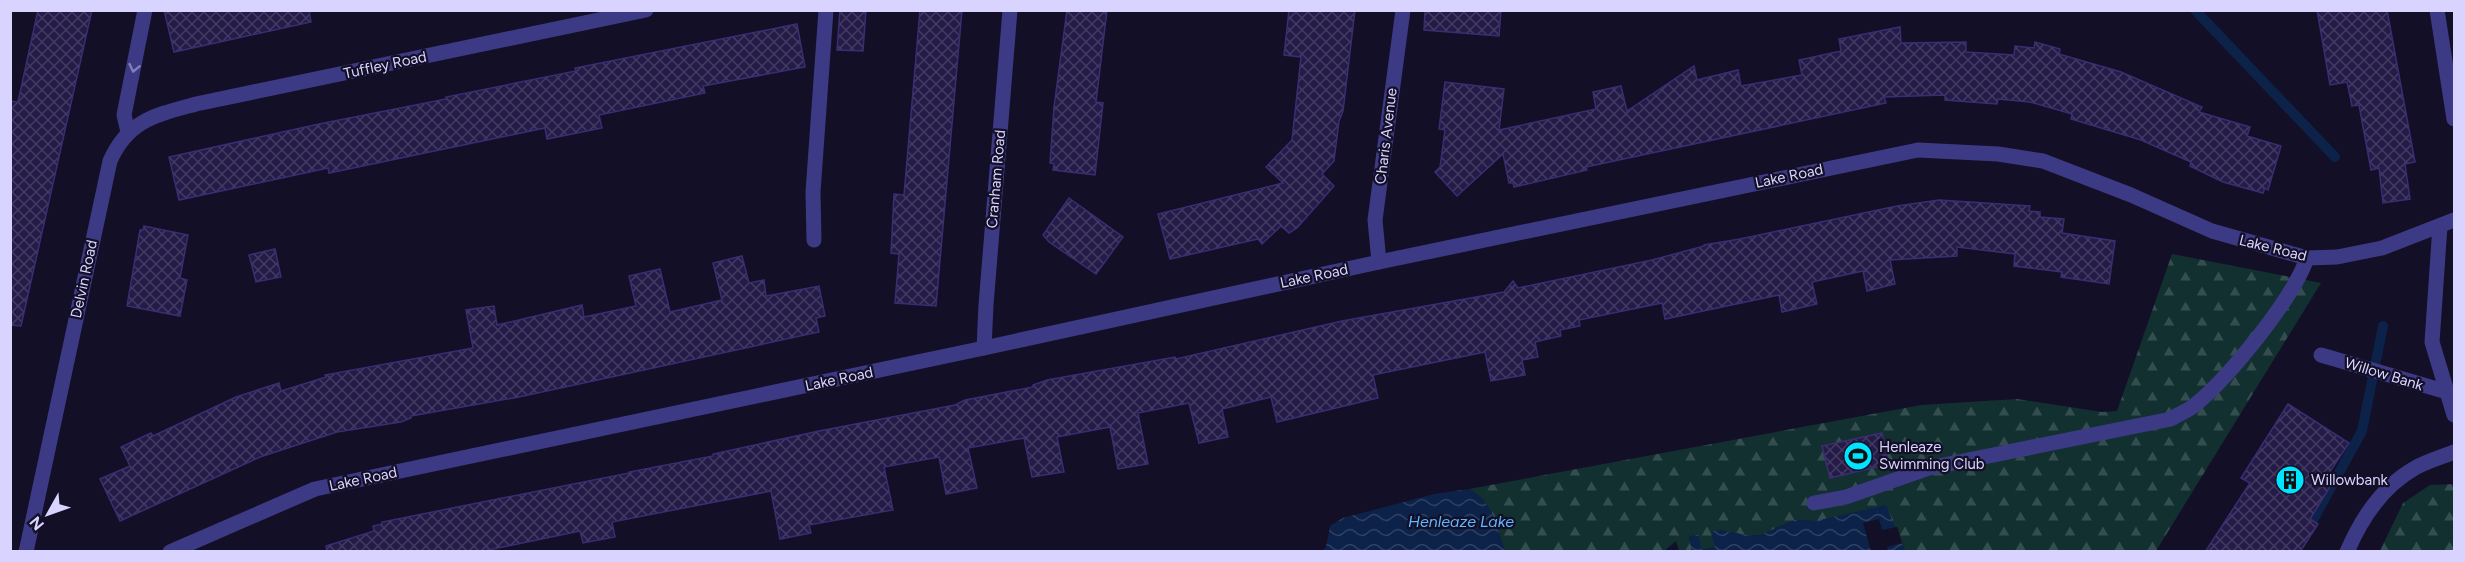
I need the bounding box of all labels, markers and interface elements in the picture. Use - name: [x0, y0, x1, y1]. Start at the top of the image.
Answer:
- street label: Tuffley Road: [342, 47, 428, 83]
- one-way arrow: [128, 63, 141, 73]
- street label: Charis Avenue: [1371, 87, 1401, 185]
- street label: Cranham Road: [983, 129, 1009, 229]
- street label: Lake Road: [1753, 160, 1825, 192]
- street label: Lake Road: [2237, 231, 2309, 265]
- street label: Delvin Road: [67, 238, 101, 320]
- street label: Lake Road: [1278, 260, 1350, 292]
- street label: Willow Bank: [2343, 354, 2426, 395]
- street label: Lake Road: [803, 363, 875, 395]
- place label: Henleaze Swimming Club: [1879, 438, 1985, 473]
- sports icon: Henleaze Swimming Club: [1842, 440, 1874, 472]
- street label: Lake Road: [327, 463, 399, 495]
- building icon: Willowbank: [2274, 464, 2306, 496]
- place label: Willowbank: [2311, 471, 2389, 489]
- north arrow: [18, 484, 78, 544]
- text: N: [26, 512, 48, 534]
- water label: Henleaze Lake: [1408, 512, 1514, 531]

